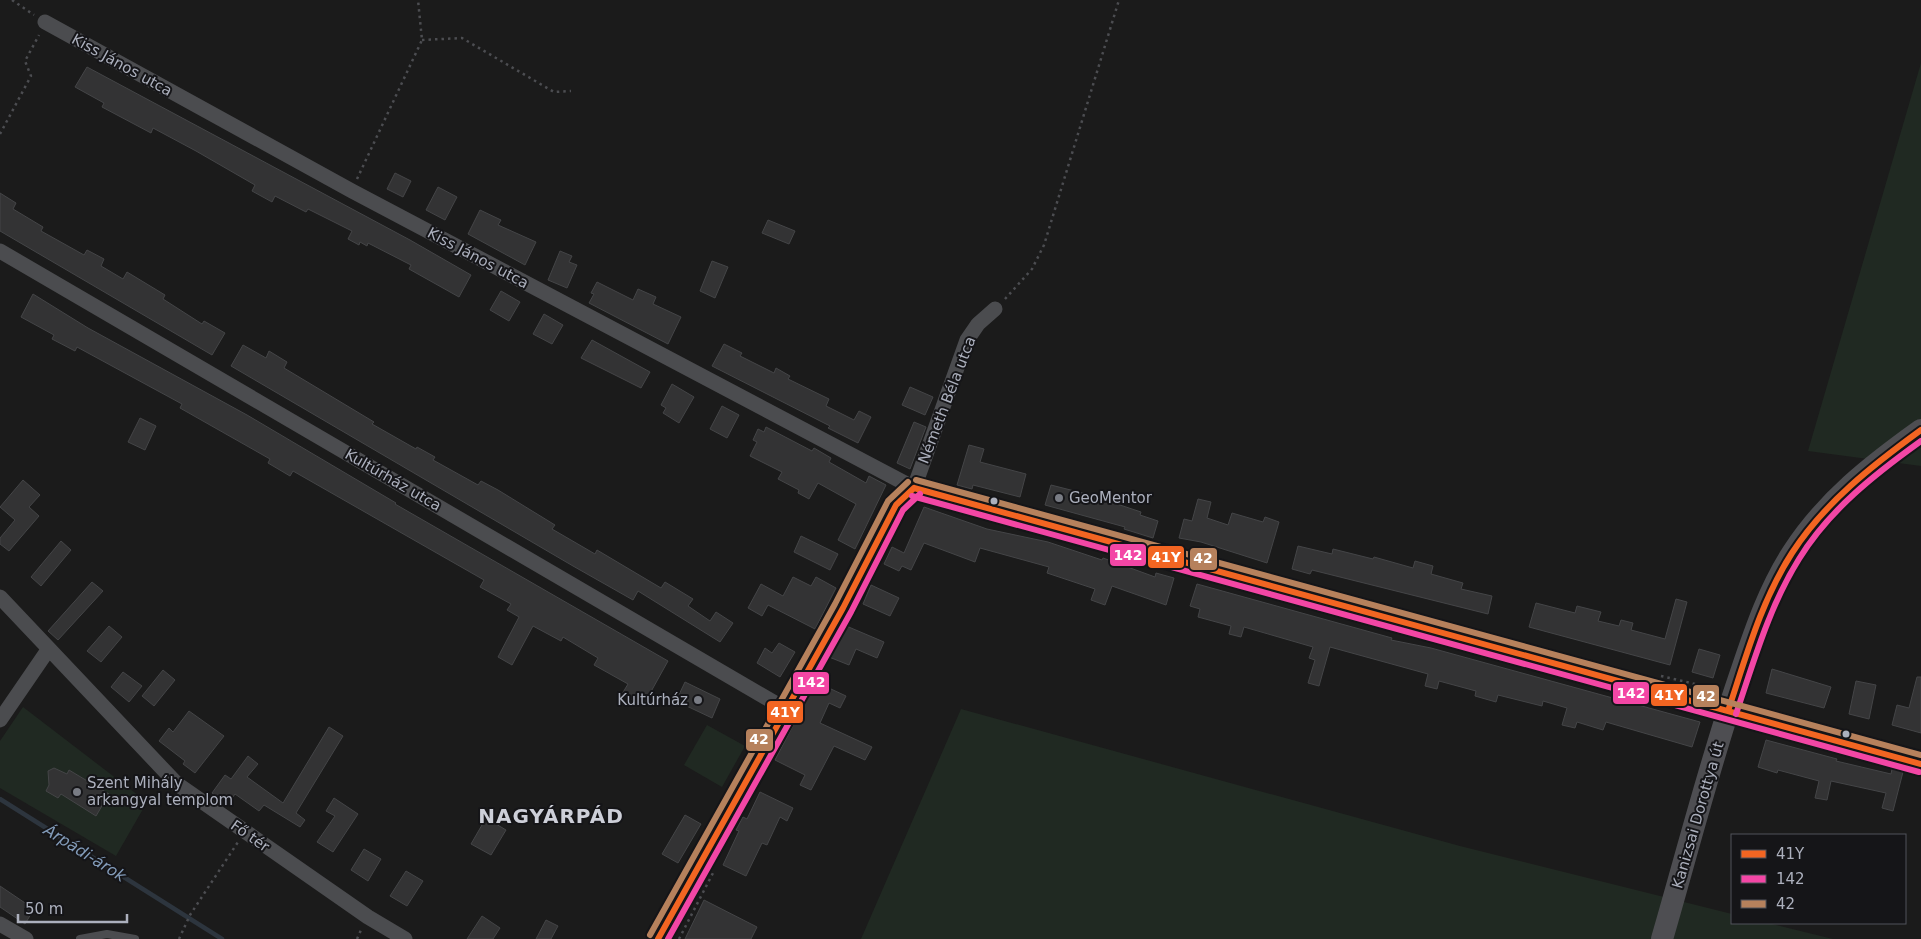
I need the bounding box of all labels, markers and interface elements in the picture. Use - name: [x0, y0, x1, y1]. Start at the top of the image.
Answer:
- street label: Kiss János utca: [69, 30, 175, 100]
- street label: Kiss János utca: [424, 224, 532, 292]
- street label: Németh Béla utca: [914, 334, 980, 466]
- street label: Kultúrház utca: [342, 445, 444, 515]
- place label: GeoMentor: [1069, 489, 1153, 507]
- marker: GeoMentor: [1053, 492, 1065, 504]
- unlabelled marker: [989, 496, 999, 506]
- line badge: 142: [1109, 543, 1147, 567]
- line badge: 41Y: [1147, 545, 1185, 569]
- text: 142: [1113, 547, 1143, 563]
- line badge: 42: [1189, 547, 1218, 571]
- text: 41Y: [1151, 549, 1182, 565]
- text: 42: [1193, 550, 1213, 566]
- line badge: 142: [792, 671, 830, 695]
- text: 142: [796, 674, 826, 690]
- line badge: 142: [1612, 681, 1650, 705]
- line badge: 41Y: [1650, 683, 1688, 707]
- line badge: 42: [1692, 684, 1720, 708]
- text: 142: [1616, 685, 1646, 701]
- text: 41Y: [1654, 687, 1685, 703]
- text: 42: [1696, 688, 1716, 704]
- place label: Kultúrház: [617, 691, 688, 709]
- marker: Kultúrház: [692, 694, 704, 706]
- line badge: 41Y: [766, 700, 804, 724]
- text: 41Y: [770, 704, 801, 720]
- line badge: 42: [745, 728, 774, 752]
- unlabelled marker: [1841, 729, 1851, 739]
- text: 42: [749, 731, 769, 747]
- street label: Kanizsai Dorottya út: [1668, 739, 1728, 891]
- place label: Szent Mihály arkangyal templom: [87, 774, 233, 809]
- marker: Szent Mihály arkangyal templom: [71, 786, 83, 798]
- district label: NAGYÁRPÁD: [478, 804, 624, 828]
- street label: Fő tér: [227, 816, 274, 856]
- water label: Árpádi-árok: [40, 820, 130, 886]
- legend: [1731, 834, 1906, 924]
- text: 41Y: [1776, 845, 1805, 863]
- text: 142: [1776, 870, 1805, 888]
- scale bar: [18, 892, 126, 924]
- text: 42: [1776, 895, 1795, 913]
- text: 50 m: [25, 900, 63, 918]

